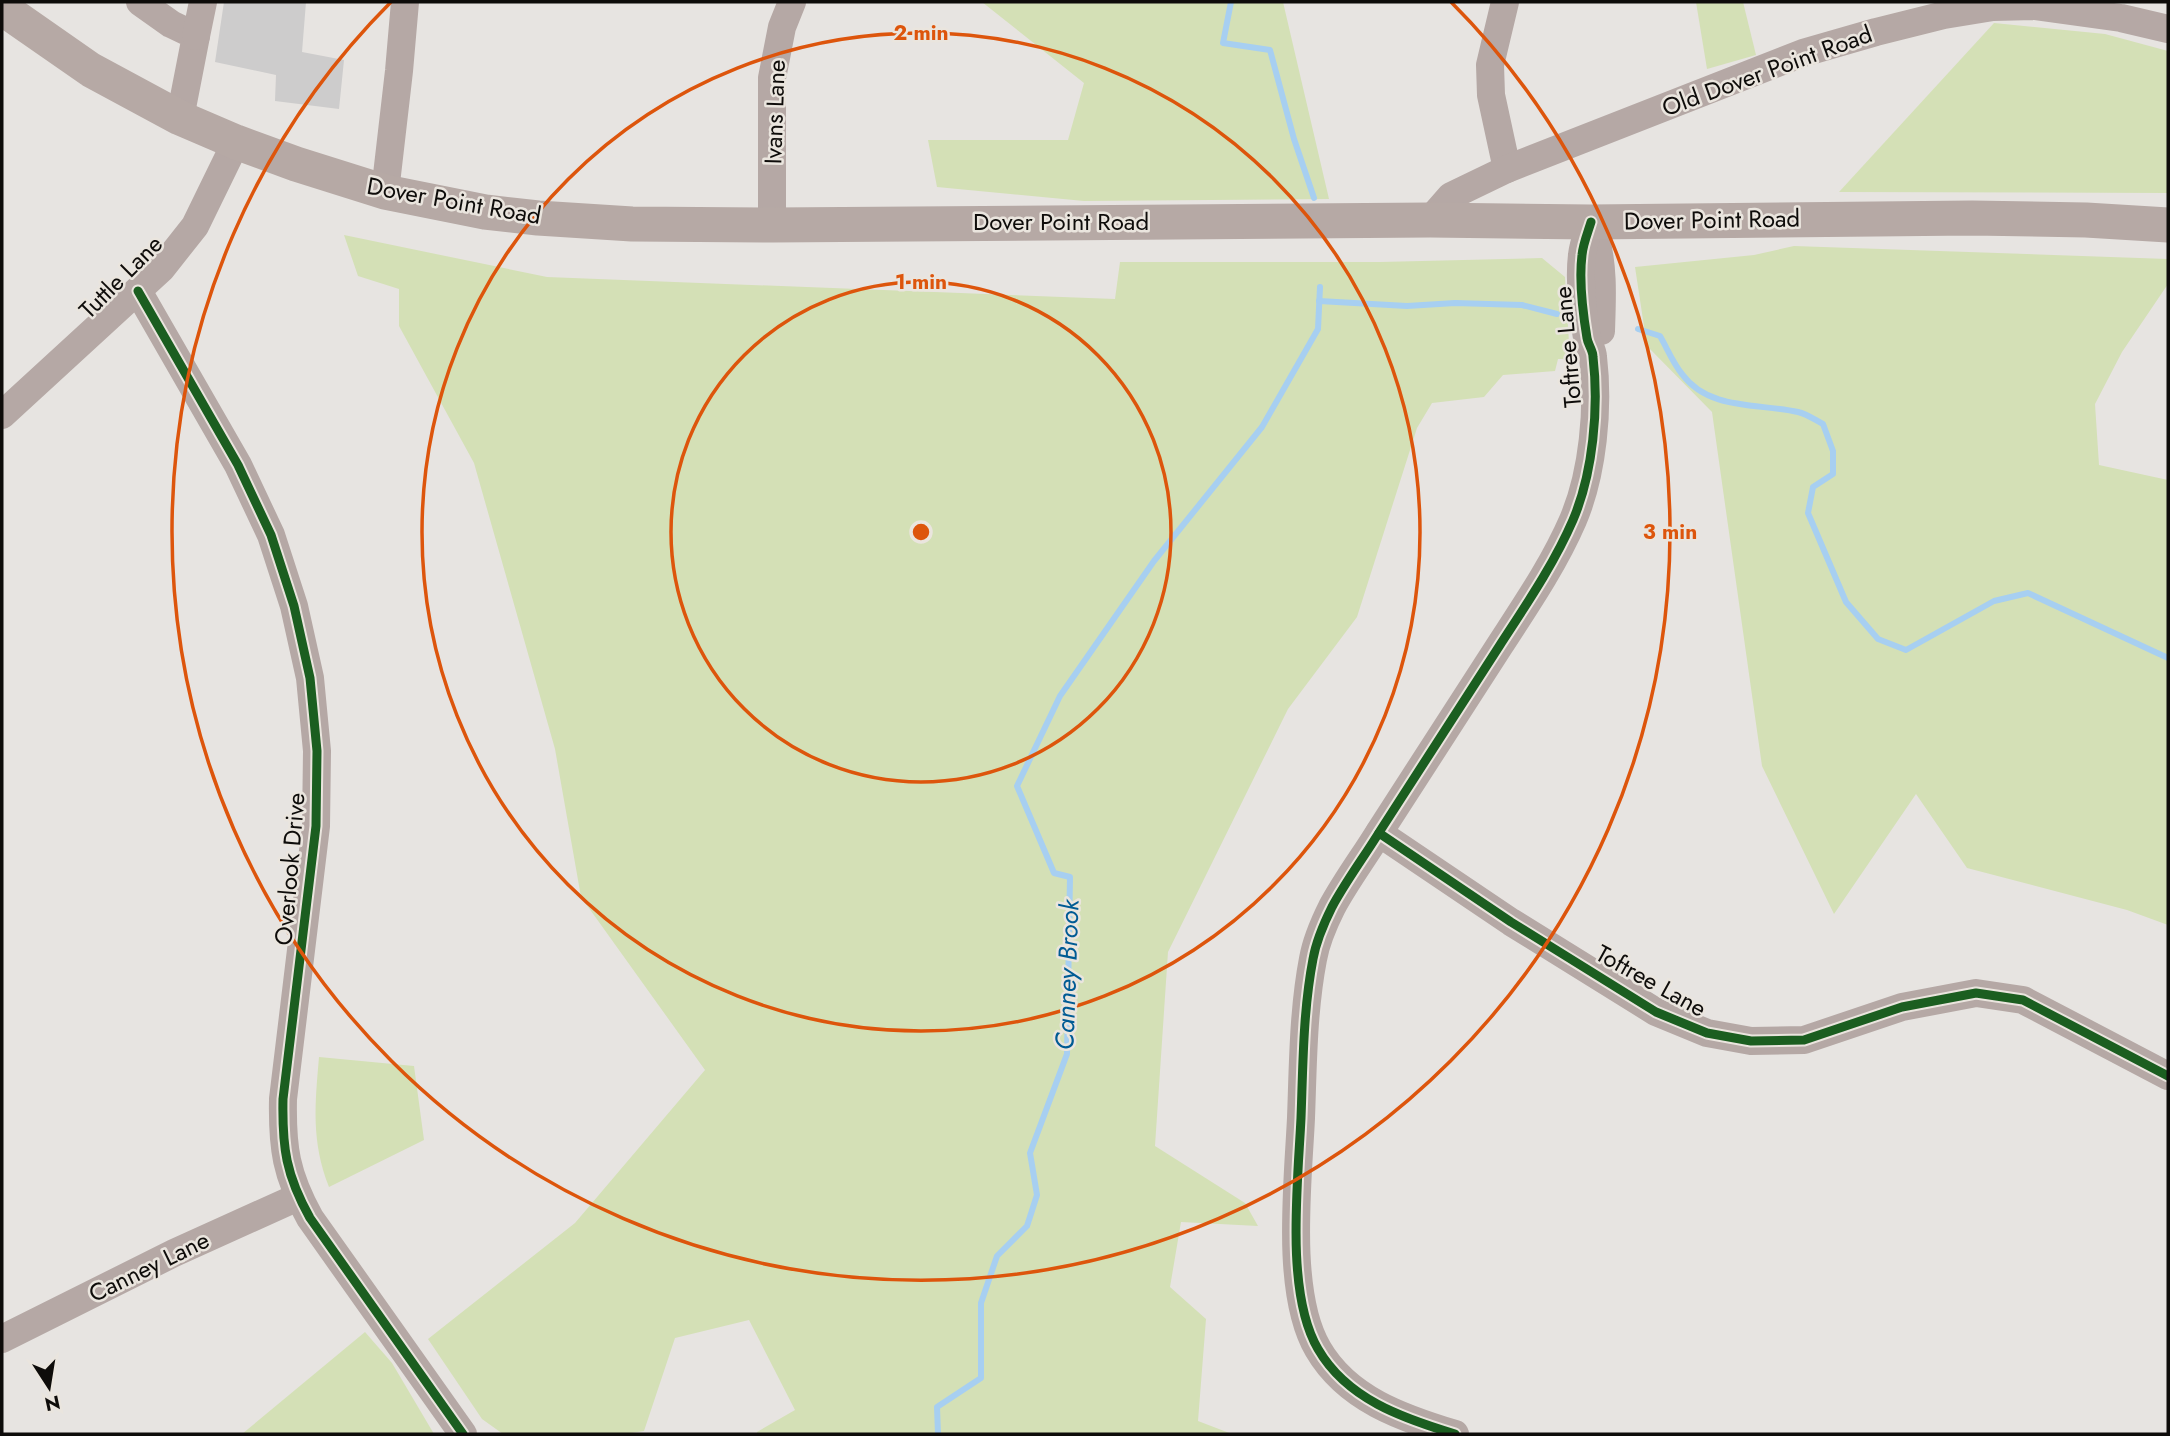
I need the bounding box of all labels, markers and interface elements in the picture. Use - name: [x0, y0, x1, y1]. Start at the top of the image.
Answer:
- street label: Old Dover Point Road: [1657, 16, 1877, 125]
- text: 2 min: [893, 18, 949, 48]
- street label: Ivans Lane: [755, 59, 794, 165]
- street label: Dover Point Road: [364, 168, 544, 233]
- street label: Dover Point Road: [1624, 200, 1800, 239]
- street label: Dover Point Road: [973, 204, 1149, 239]
- street label: Tuttle Lane: [71, 227, 170, 326]
- text: 1 min: [895, 267, 947, 297]
- street label: Toftree Lane: [1545, 285, 1590, 409]
- text: 3 min: [1643, 517, 1697, 547]
- centre of rings: [909, 520, 933, 544]
- street label: Overlook Drive: [265, 791, 314, 947]
- water label: Canney Brook: [1045, 897, 1089, 1051]
- street label: Toftree Lane: [1590, 936, 1713, 1025]
- street label: Canney Lane: [83, 1222, 215, 1311]
- north arrow: [14, 1352, 84, 1422]
- text: N: [42, 1388, 63, 1418]

